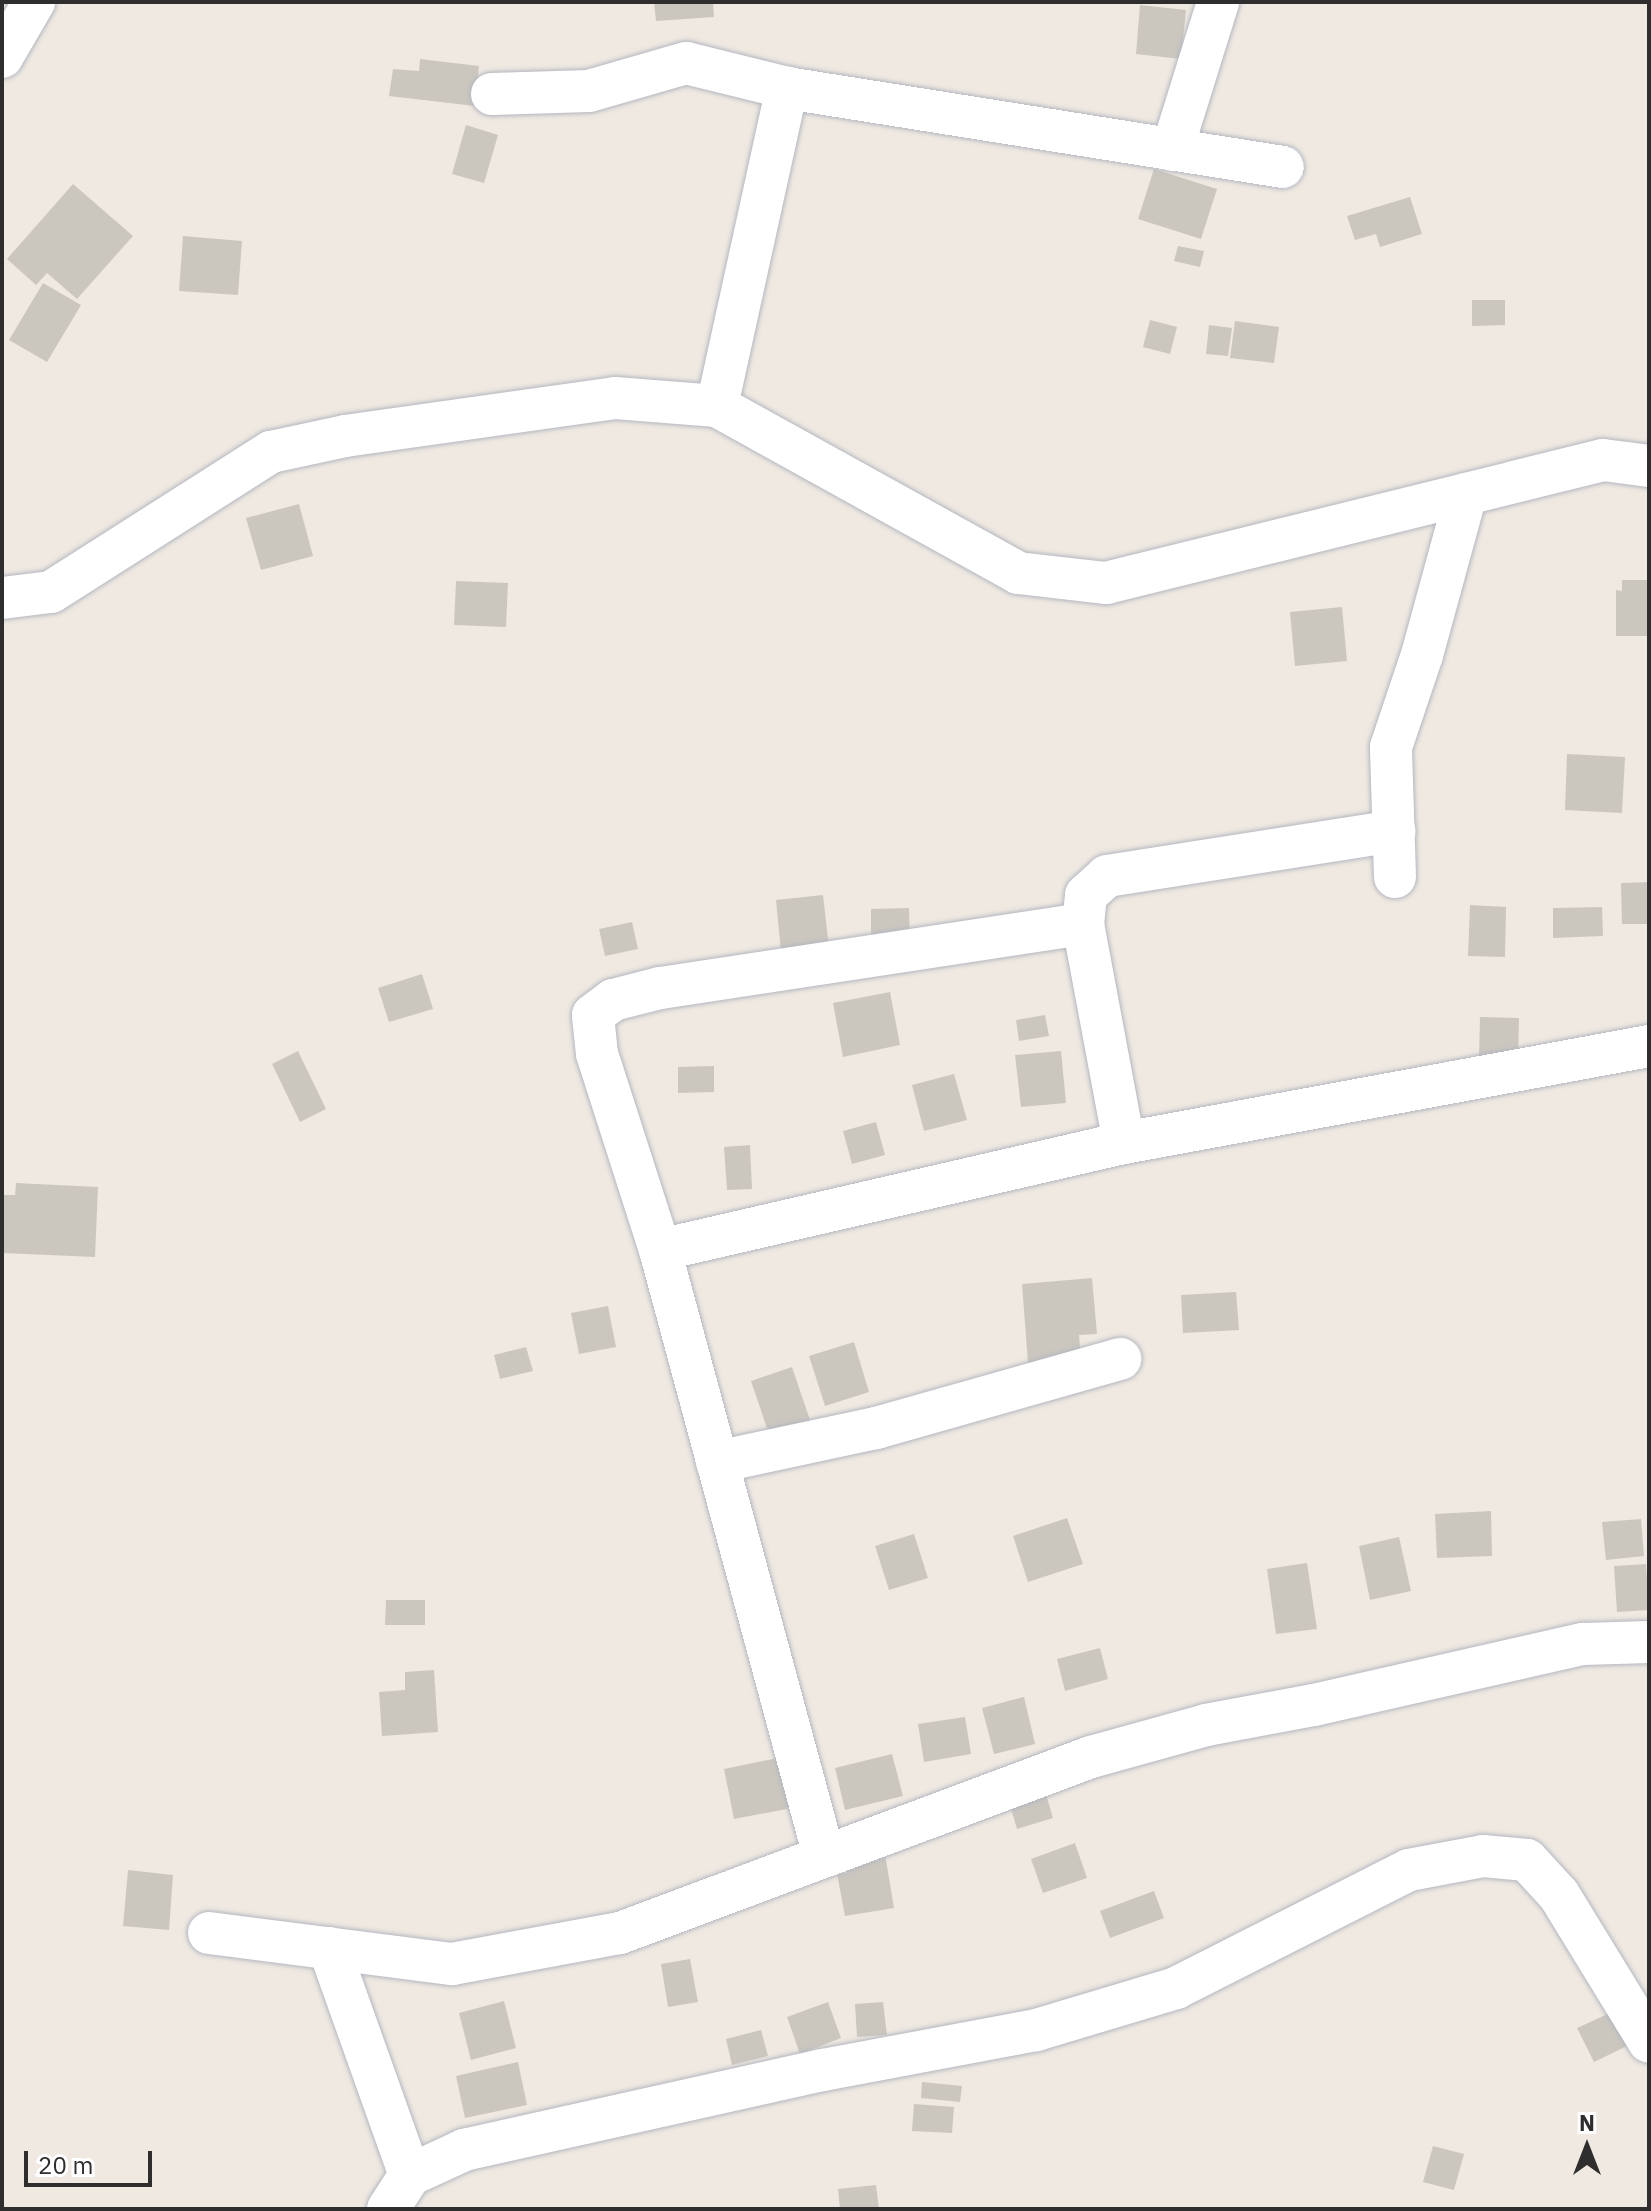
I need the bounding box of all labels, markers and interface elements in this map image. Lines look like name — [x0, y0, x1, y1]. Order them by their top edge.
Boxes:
north arrow — [1547, 2107, 1627, 2187]
text: N — [1579, 2108, 1595, 2137]
scale bar — [28, 2135, 156, 2185]
text: 20 m — [38, 2149, 93, 2181]

